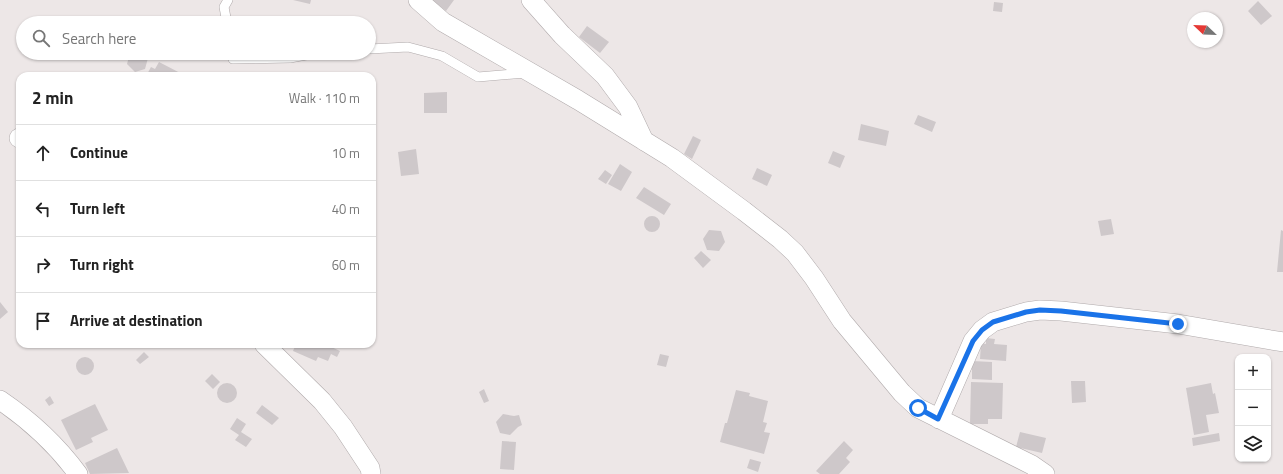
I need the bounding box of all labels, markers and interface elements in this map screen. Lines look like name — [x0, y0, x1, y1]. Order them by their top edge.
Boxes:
north arrow — [1187, 12, 1223, 48]
search box — [16, 16, 376, 60]
icon: search — [30, 27, 52, 49]
text: Search here — [62, 27, 136, 50]
text: 2 min — [32, 85, 73, 111]
text: Walk · 110 m — [289, 88, 360, 108]
text: Continue — [70, 141, 128, 164]
icon: ahead — [32, 142, 54, 164]
text: 10 m — [332, 143, 360, 163]
text: Turn left — [70, 197, 125, 220]
icon: left — [32, 198, 54, 220]
text: 40 m — [332, 199, 360, 219]
text: Turn right — [70, 253, 134, 276]
icon: right — [32, 254, 54, 276]
text: 60 m — [332, 255, 360, 275]
text: Arrive at destination — [70, 309, 203, 332]
icon: arrive — [32, 310, 54, 332]
route end — [1169, 315, 1187, 333]
map controls — [1235, 354, 1271, 462]
button: + — [1235, 354, 1271, 390]
button: − — [1235, 390, 1271, 426]
route start — [909, 399, 927, 417]
button: layers — [1235, 426, 1271, 462]

